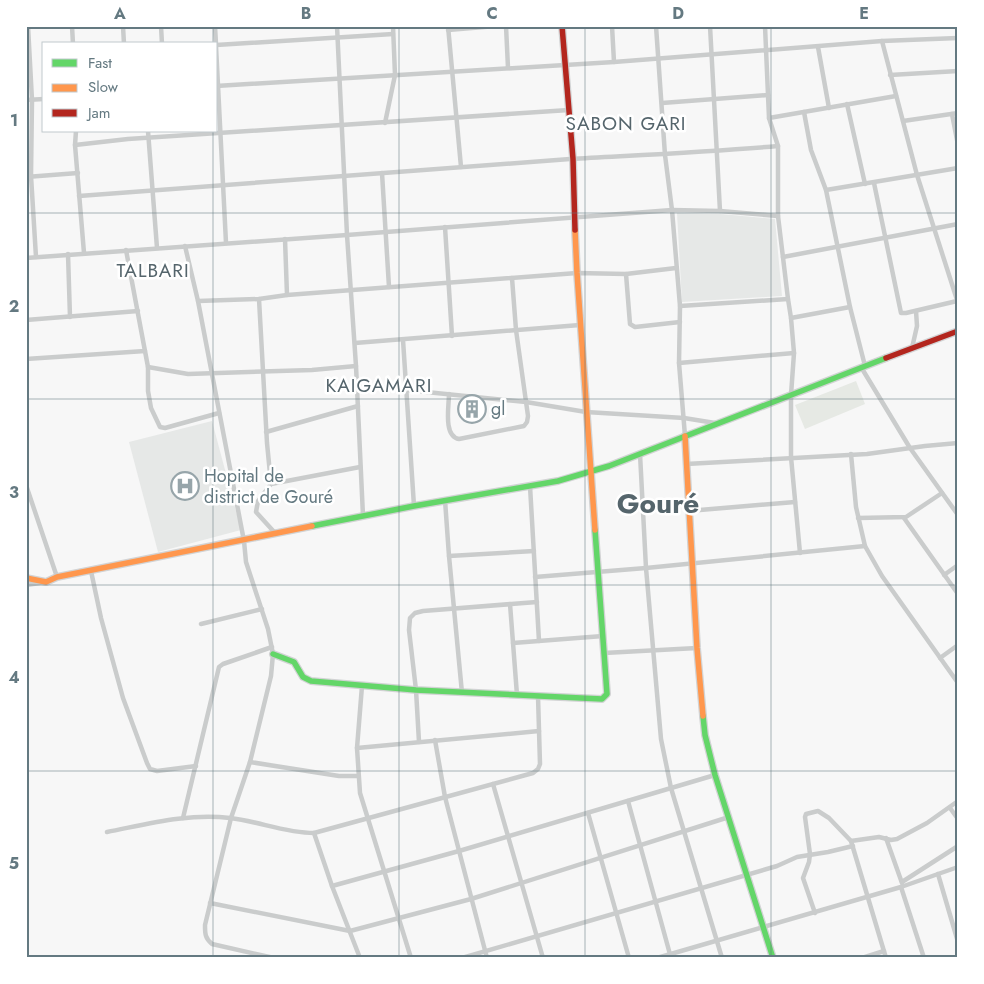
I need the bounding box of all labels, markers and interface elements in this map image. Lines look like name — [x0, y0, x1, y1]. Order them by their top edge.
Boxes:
text: A — [113, 2, 126, 25]
text: B — [301, 2, 311, 25]
text: C — [486, 2, 498, 25]
text: D — [672, 2, 684, 25]
text: E — [859, 2, 869, 25]
legend — [42, 42, 218, 132]
text: Fast — [88, 52, 112, 74]
text: Slow — [88, 76, 119, 98]
text: Jam — [86, 102, 111, 124]
text: 1 — [10, 109, 18, 132]
district label: SABON GARI — [566, 110, 686, 137]
district label: TALBARI — [116, 257, 190, 284]
text: 2 — [9, 295, 19, 318]
district label: KAIGAMARI — [326, 372, 432, 399]
building icon: gl — [457, 394, 487, 424]
place label: gl — [491, 396, 505, 422]
place label: Hopital de district de Gouré — [204, 463, 333, 510]
hospital icon: Hopital de district de Gouré — [170, 471, 200, 501]
text: 3 — [9, 481, 19, 504]
district label: Gouré — [617, 483, 699, 524]
text: 4 — [8, 666, 20, 689]
text: 5 — [9, 852, 19, 875]

